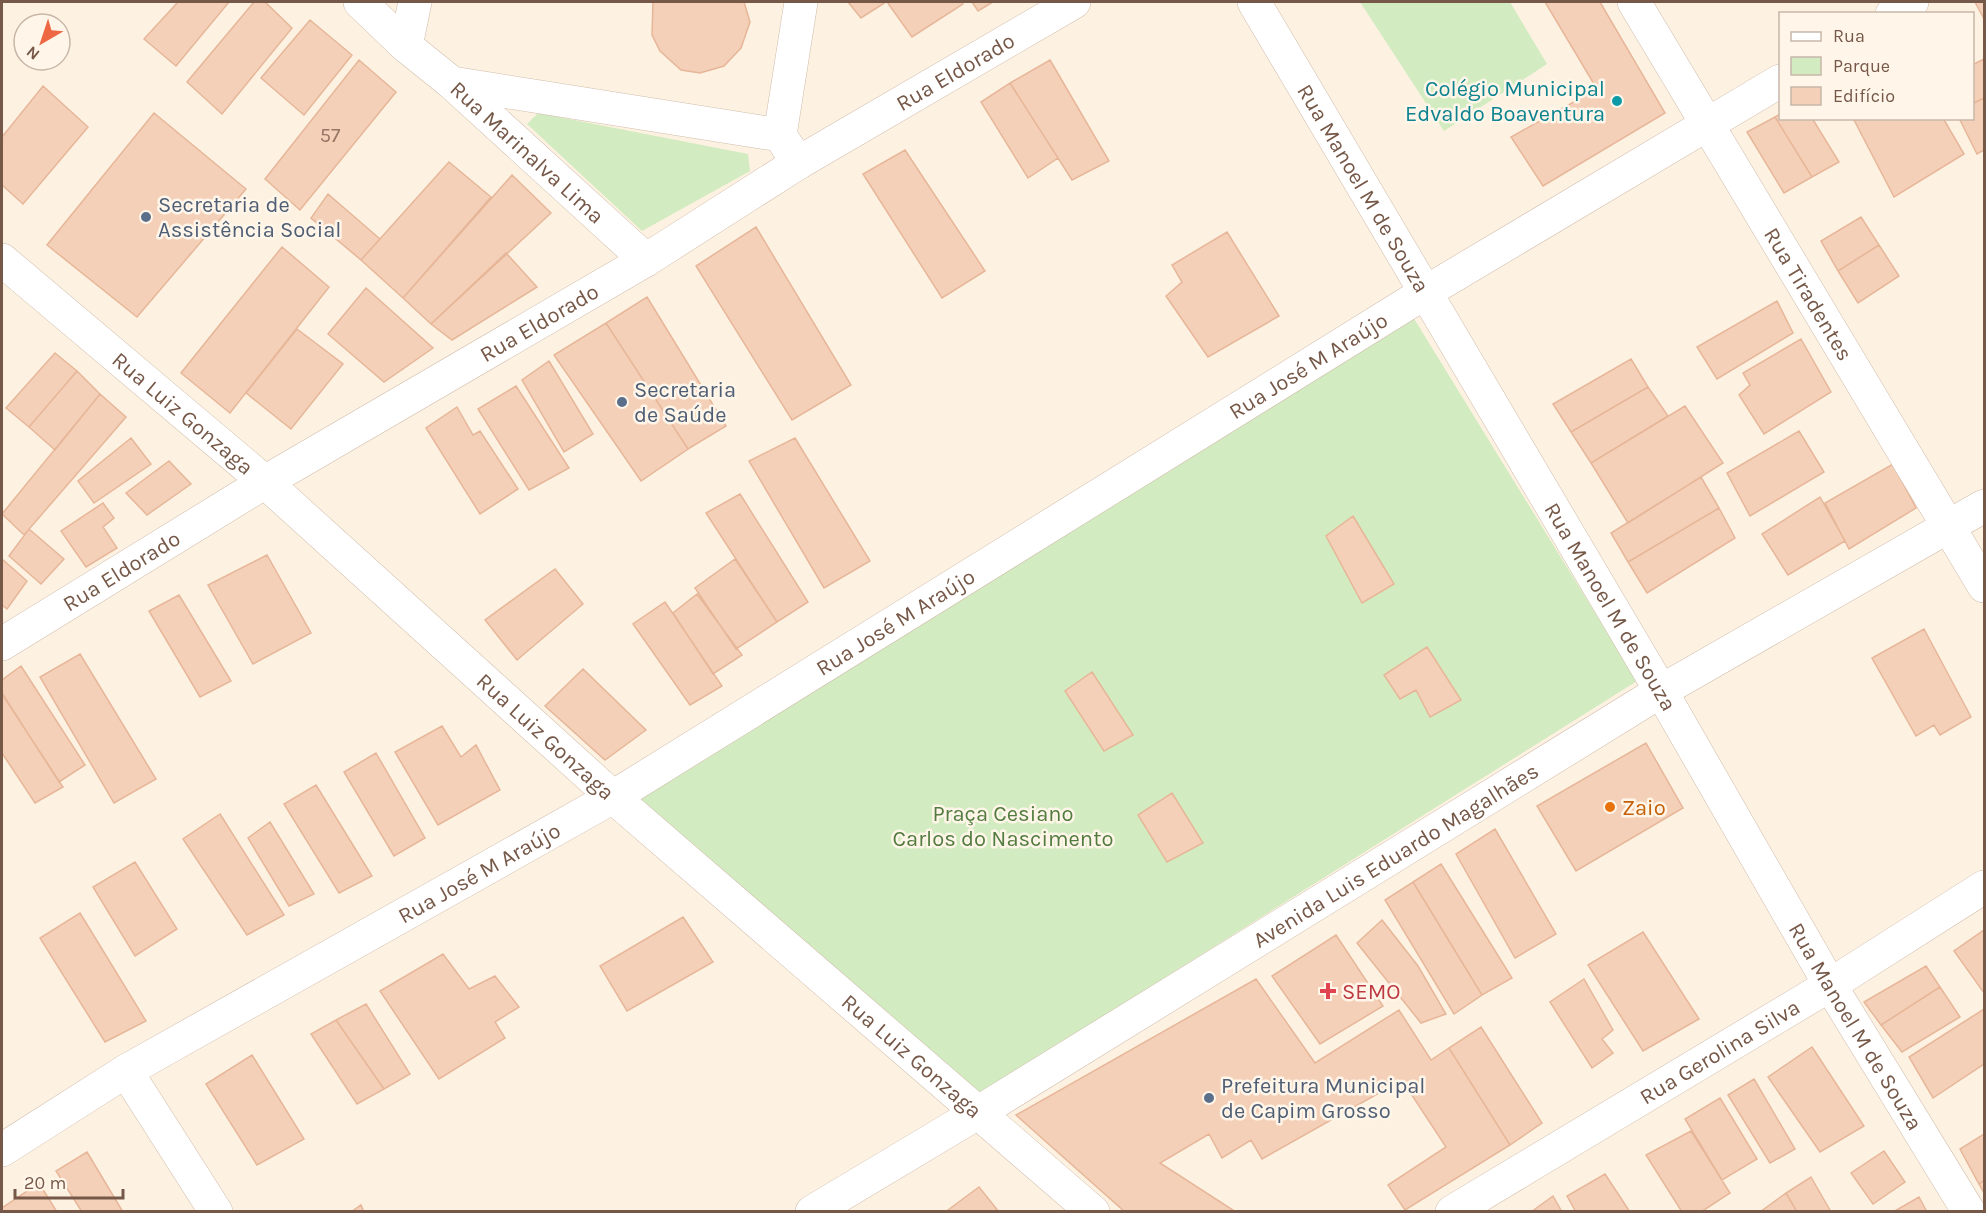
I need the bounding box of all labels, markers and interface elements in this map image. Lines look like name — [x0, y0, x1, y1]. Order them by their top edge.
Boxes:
north arrow — [12, 12, 72, 72]
legend — [1779, 12, 1974, 120]
text: Rua — [1833, 25, 1865, 47]
street label: Rua Eldorado — [892, 28, 1020, 117]
text: N — [22, 42, 43, 64]
text: Parque — [1833, 55, 1890, 77]
street label: Rua Marinalva Lima — [445, 76, 609, 229]
place label: Colégio Municipal Edvaldo Boaventura — [1405, 76, 1605, 127]
street label: Rua Manoel M de Souza — [1291, 80, 1435, 297]
text: Edifício — [1833, 85, 1895, 107]
marker: Colégio Municipal Edvaldo Boaventura — [1610, 94, 1624, 108]
house number: 57 — [320, 124, 341, 147]
place label: Secretaria de Assistência Social — [158, 192, 341, 243]
marker: Secretaria de Assistência Social — [139, 210, 153, 224]
street label: Rua Tiradentes — [1758, 223, 1858, 365]
street label: Rua Eldorado — [476, 279, 603, 368]
street label: Rua José M Araújo — [1224, 307, 1393, 425]
street label: Rua Luiz Gonzaga — [107, 347, 258, 481]
place label: Secretaria de Saúde — [634, 377, 736, 428]
marker: Secretaria de Saúde — [615, 395, 629, 409]
street label: Rua Manoel M de Souza — [1539, 498, 1682, 716]
street label: Rua Eldorado — [58, 525, 185, 617]
street label: Rua José M Araújo — [812, 563, 980, 682]
street label: Rua Luiz Gonzaga — [471, 668, 619, 806]
street label: Avenida Luis Eduardo Magalhães — [1248, 758, 1543, 954]
place label: Zaio — [1622, 795, 1666, 821]
marker: Zaio — [1603, 800, 1617, 814]
park label: Praça Cesiano Carlos do Nascimento — [893, 801, 1113, 852]
street label: Rua José M Araújo — [394, 817, 565, 929]
street label: Rua Manoel M de Souza — [1783, 918, 1928, 1135]
place label: SEMO — [1342, 979, 1401, 1005]
marker: SEMO — [1319, 982, 1337, 1000]
street label: Rua Luiz Gonzaga — [836, 989, 987, 1124]
street label: Rua Gerolina Silva — [1635, 994, 1805, 1110]
place label: Prefeitura Municipal de Capim Grosso — [1221, 1073, 1426, 1124]
marker: Prefeitura Municipal de Capim Grosso — [1202, 1091, 1216, 1105]
scale bar — [15, 1162, 123, 1200]
text: 20 m — [24, 1172, 66, 1194]

